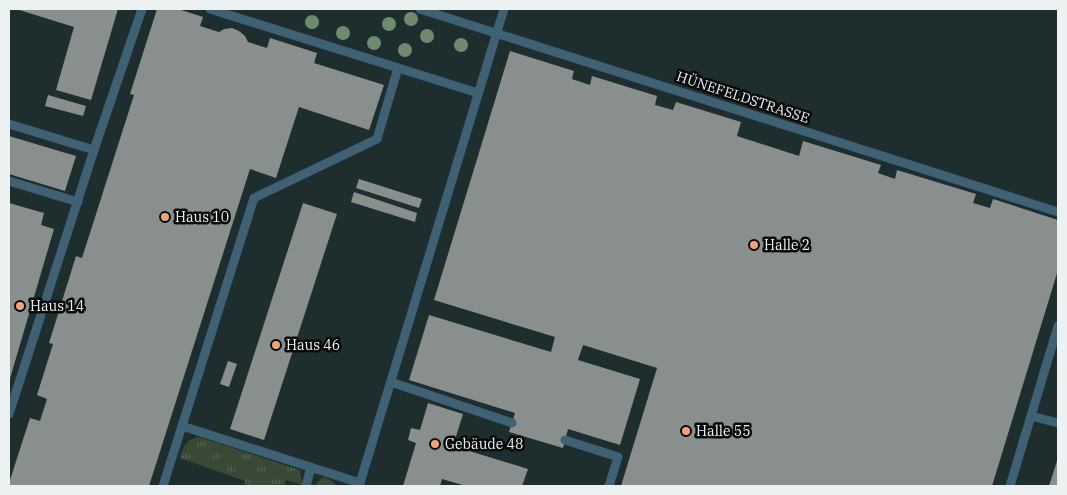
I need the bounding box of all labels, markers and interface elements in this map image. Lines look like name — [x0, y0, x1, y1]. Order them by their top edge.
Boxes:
street label: HÜNEFELDSTRASSE — [674, 67, 812, 127]
place label: Haus 10 — [175, 208, 229, 226]
marker: Haus 10 — [159, 211, 171, 223]
place label: Halle 2 — [764, 236, 810, 254]
marker: Halle 2 — [748, 239, 760, 251]
place label: Haus 14 — [30, 297, 84, 315]
marker: Haus 14 — [14, 300, 26, 312]
place label: Haus 46 — [286, 336, 340, 354]
marker: Haus 46 — [270, 339, 282, 351]
place label: Halle 55 — [696, 422, 751, 440]
marker: Halle 55 — [680, 425, 692, 437]
place label: Gebäude 48 — [445, 435, 523, 453]
marker: Gebäude 48 — [429, 438, 441, 450]

